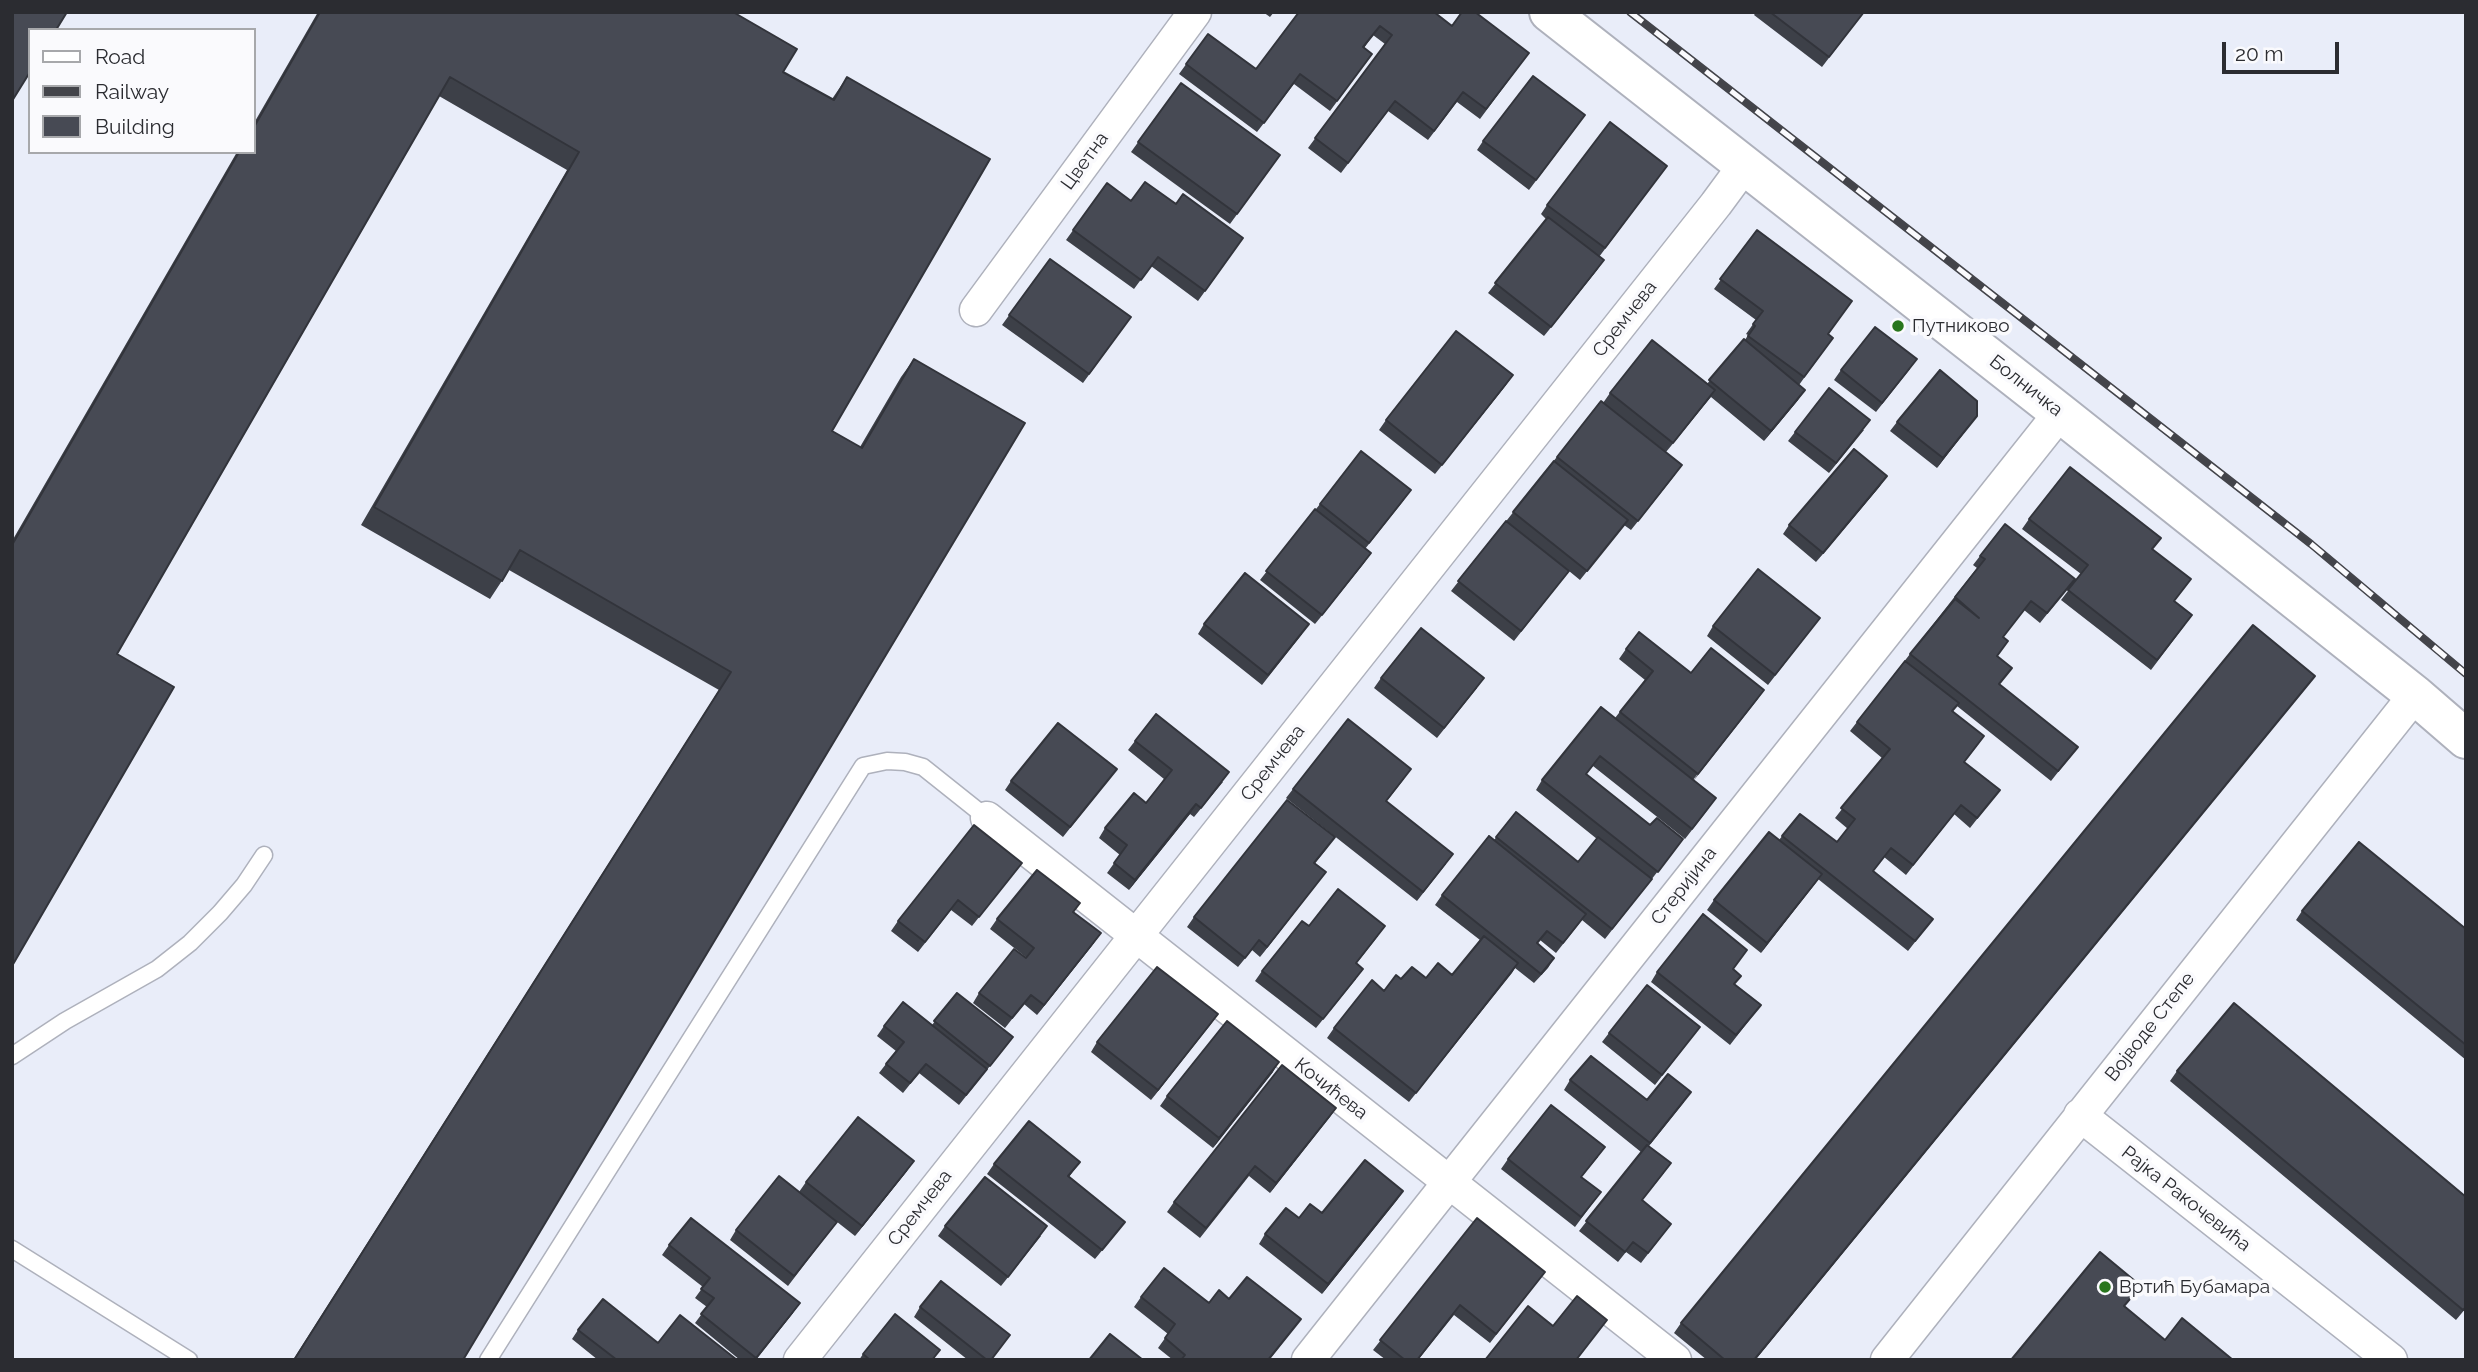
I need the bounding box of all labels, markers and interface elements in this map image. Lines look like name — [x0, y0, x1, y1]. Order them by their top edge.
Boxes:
legend — [28, 28, 256, 154]
scale bar — [2226, 28, 2343, 72]
text: 20 m — [2235, 41, 2283, 66]
text: Road — [95, 44, 145, 69]
text: Railway — [95, 79, 169, 104]
text: Building — [95, 114, 175, 139]
street label: Цветна — [1056, 128, 1114, 194]
street label: Сремчева — [1588, 276, 1662, 362]
place label: Путниково — [1912, 315, 2009, 337]
marker: Путниково — [1890, 318, 1906, 334]
street label: Болничка — [1985, 350, 2067, 422]
street label: Сремчева — [1236, 720, 1310, 806]
street label: Стеријина — [1646, 842, 1722, 930]
street label: Војводе Степе — [2100, 968, 2200, 1086]
street label: Кочићева — [1290, 1053, 1372, 1125]
street label: Рајка Ракочевића — [2117, 1141, 2255, 1257]
street label: Сремчева — [883, 1165, 957, 1251]
place label: Вртић Бубамара — [2119, 1276, 2270, 1298]
marker: Вртић Бубамара — [2097, 1279, 2113, 1295]

